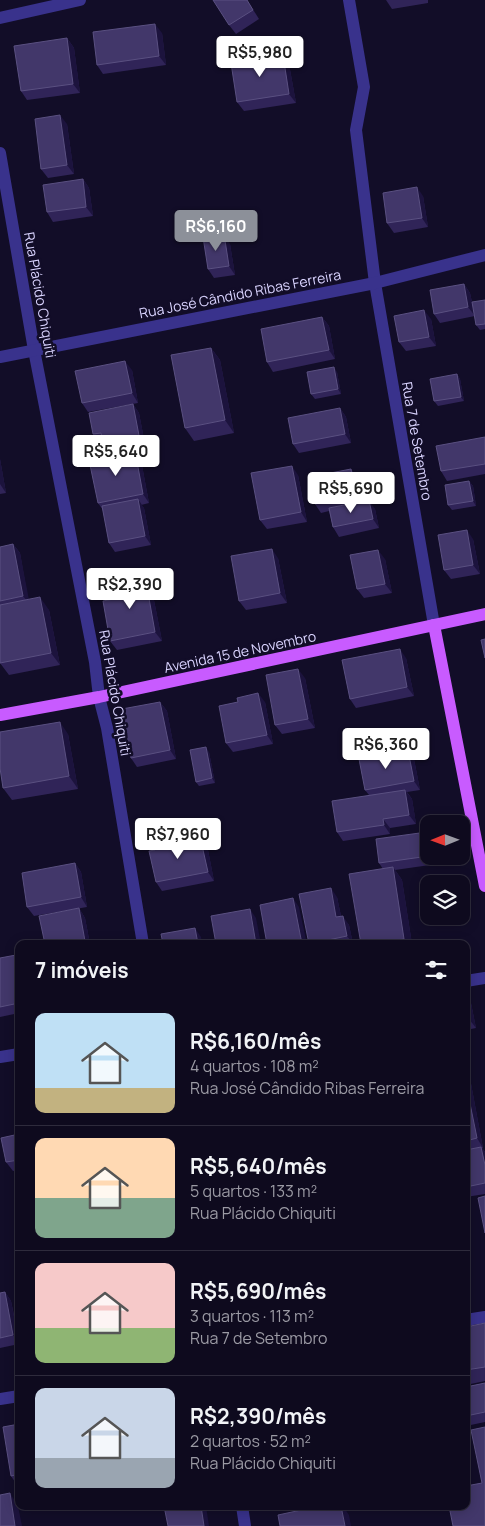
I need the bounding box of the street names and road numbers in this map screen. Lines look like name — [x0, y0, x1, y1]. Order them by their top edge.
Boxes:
street label: Rua Plácido Chiquiti — [20, 230, 61, 359]
street label: Rua José Cândido Ribas Ferreira — [137, 265, 342, 322]
street label: Rua 7 de Setembro — [398, 380, 437, 502]
street label: Avenida 15 de Novembro — [162, 626, 318, 677]
street label: Rua Plácido Chiquiti — [95, 628, 136, 757]

